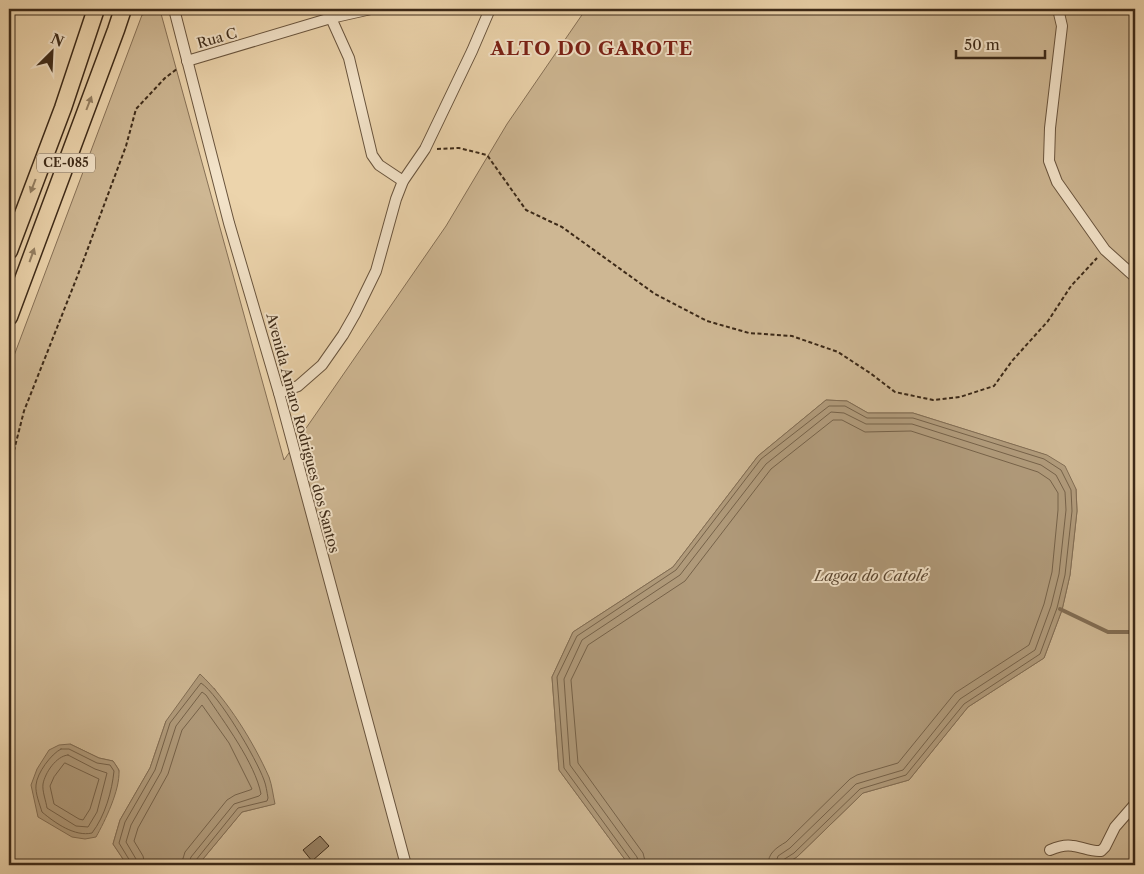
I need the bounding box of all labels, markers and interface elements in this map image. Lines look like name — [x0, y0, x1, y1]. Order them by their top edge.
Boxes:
street label: Rua C — [195, 24, 239, 52]
north arrow — [28, 28, 78, 78]
scale bar — [956, 28, 1045, 60]
text: N — [48, 29, 67, 51]
text: 50 m — [964, 35, 1000, 54]
district label: ALTO DO GAROTE — [489, 37, 694, 60]
one-way arrow — [85, 95, 93, 110]
road number: CE-085 — [37, 154, 95, 172]
one-way arrow — [29, 179, 36, 194]
one-way arrow — [28, 247, 36, 262]
street label: Avenida Amaro Rodrigues dos Santos — [262, 310, 344, 555]
water label: Lagoa do Catolé — [813, 566, 929, 585]

